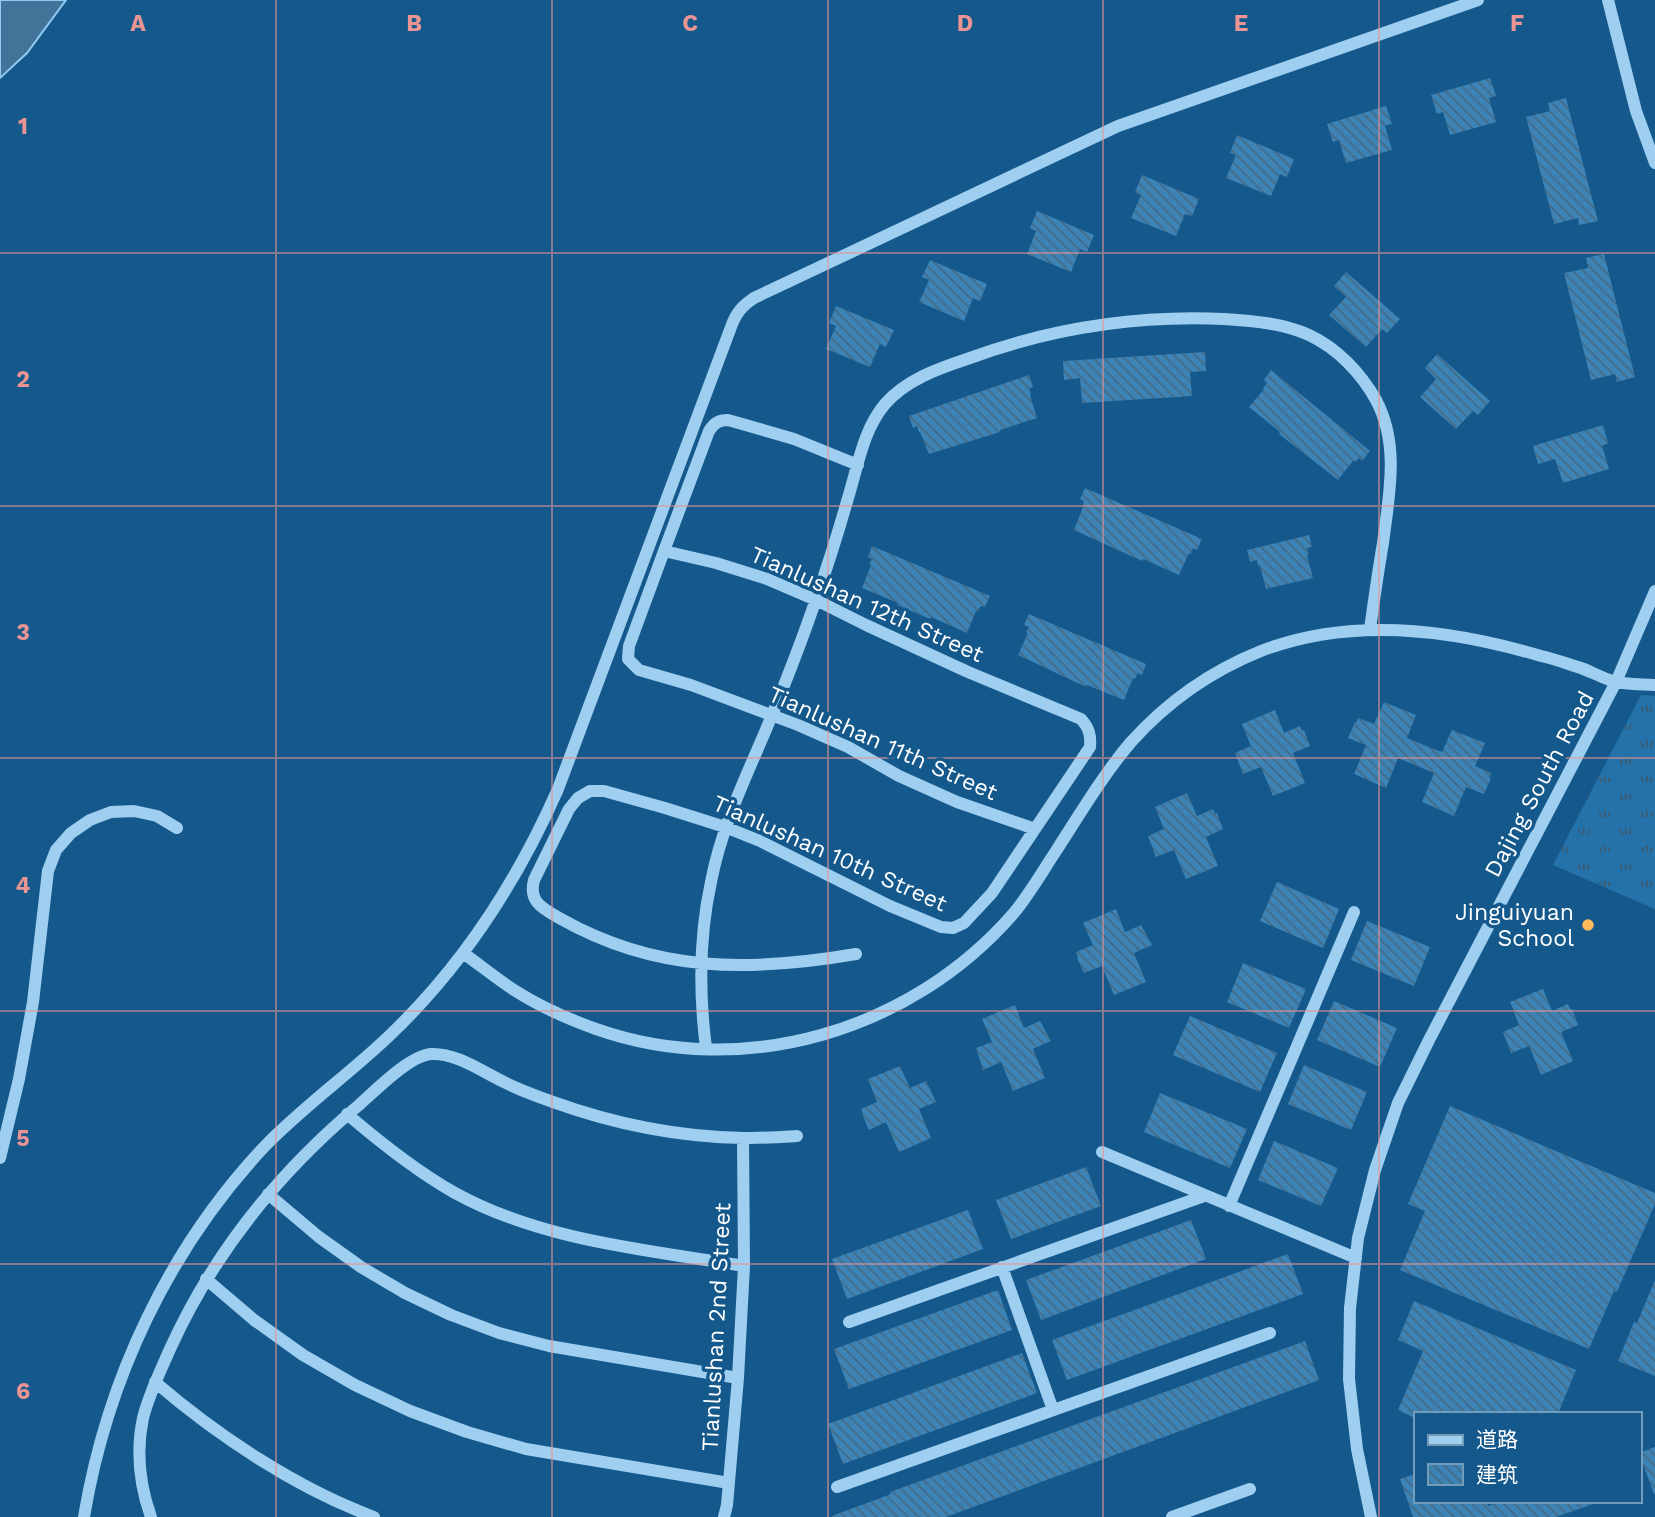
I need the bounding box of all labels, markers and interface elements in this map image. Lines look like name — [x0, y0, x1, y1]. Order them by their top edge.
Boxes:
text: A — [130, 10, 146, 37]
text: B — [406, 10, 422, 37]
text: C — [682, 10, 698, 37]
text: D — [957, 10, 973, 37]
text: E — [1234, 10, 1248, 37]
text: F — [1510, 10, 1524, 37]
text: 1 — [18, 113, 28, 140]
text: 2 — [16, 366, 30, 393]
street label: Tianlushan 12th Street — [746, 541, 988, 668]
text: 3 — [16, 619, 30, 646]
street label: Tianlushan 11th Street — [764, 681, 1002, 806]
street label: Dajing South Road — [1479, 687, 1600, 882]
street label: Tianlushan 10th Street — [709, 790, 951, 917]
text: 4 — [16, 872, 31, 899]
place label: Jinguiyuan School — [1455, 899, 1574, 952]
marker: Jinguiyuan School — [1580, 917, 1596, 933]
text: 5 — [16, 1125, 30, 1152]
street label: Tianlushan 2nd Street — [697, 1202, 737, 1452]
text: 6 — [16, 1378, 30, 1405]
legend — [1414, 1412, 1641, 1503]
text: 道路 — [1476, 1427, 1518, 1452]
text: 建筑 — [1476, 1462, 1518, 1487]

